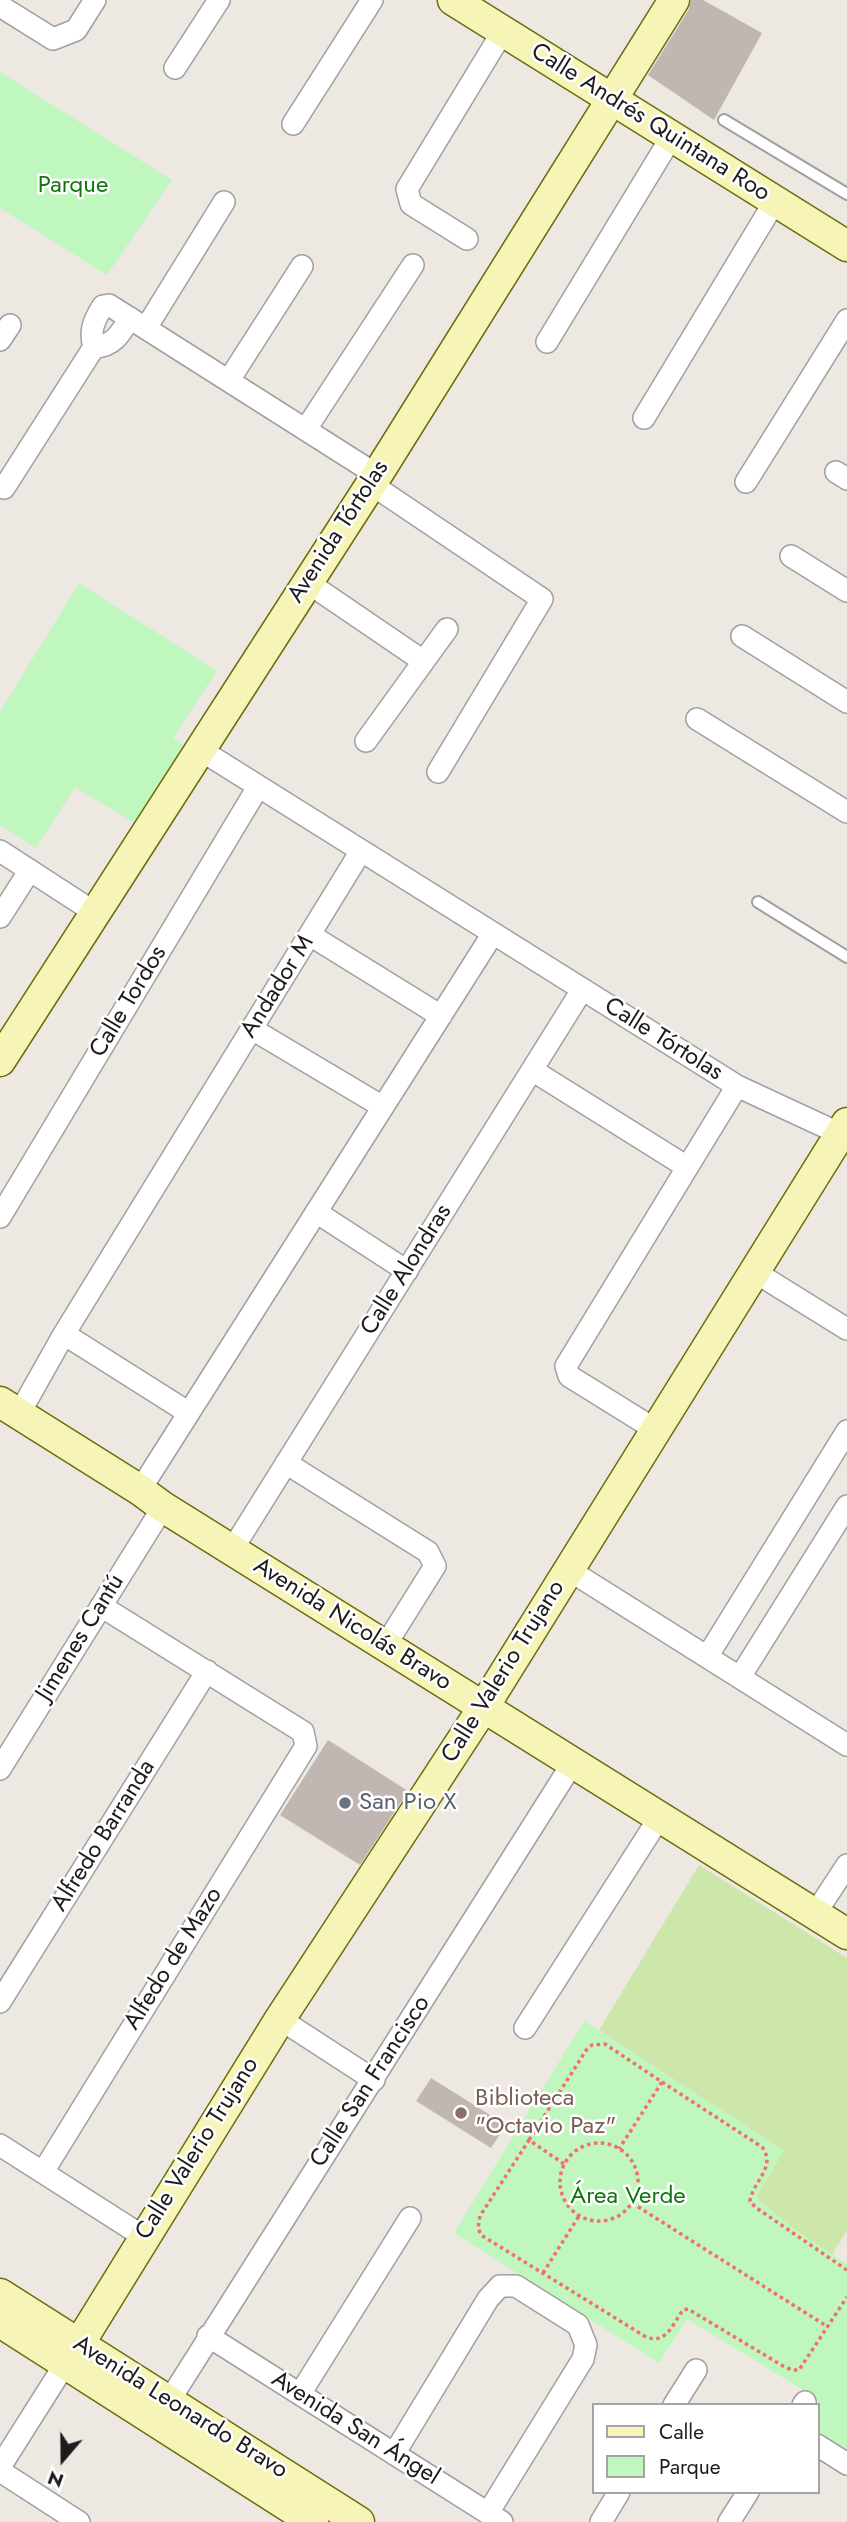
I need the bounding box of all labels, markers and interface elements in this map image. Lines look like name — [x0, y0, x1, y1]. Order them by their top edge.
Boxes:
street label: Calle Andrés Quintana Roo — [525, 38, 775, 208]
park label: Parque — [38, 172, 108, 200]
street label: Avenida Tórtolas — [282, 455, 396, 609]
street label: Andador M — [235, 930, 321, 1044]
street label: Calle Tordos — [84, 941, 174, 1063]
street label: Calle Tórtolas — [598, 992, 728, 1088]
street label: Calle Alondras — [355, 1199, 459, 1341]
street label: Avenida Nicolás Bravo — [248, 1552, 456, 1698]
street label: Jimenes Cantú — [31, 1569, 131, 1707]
street label: Calle Valerio Trujano — [436, 1576, 572, 1768]
street label: Alfredo Barranda — [46, 1755, 162, 1917]
place label: San Pio X — [359, 1789, 457, 1817]
marker: San Pio X — [337, 1795, 353, 1811]
street label: Alfedo de Mazo — [119, 1882, 229, 2036]
street label: Calle San Francisco — [305, 1991, 437, 2173]
street label: Calle Valerio Trujano — [130, 2053, 266, 2245]
place label: Biblioteca "Octavio Paz" — [475, 2085, 616, 2141]
marker: Biblioteca "Octavio Paz" — [453, 2105, 469, 2121]
park label: Área Verde — [570, 2183, 686, 2211]
street label: Avenida Leonardo Bravo — [67, 2330, 293, 2486]
street label: Avenida San Ángel — [266, 2366, 444, 2492]
legend — [592, 2403, 819, 2494]
text: Calle — [659, 2417, 704, 2447]
north arrow — [28, 2424, 98, 2494]
text: Parque — [659, 2452, 721, 2482]
text: N — [44, 2464, 67, 2494]

